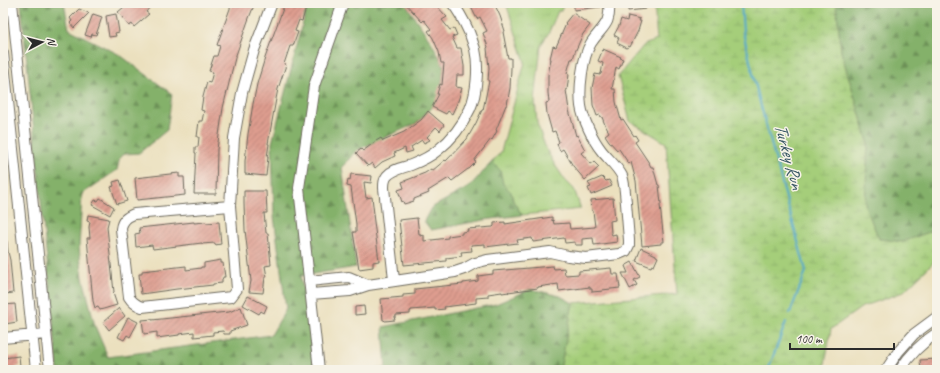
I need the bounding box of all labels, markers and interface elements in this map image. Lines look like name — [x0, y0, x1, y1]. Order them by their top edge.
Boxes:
north arrow — [22, 22, 62, 62]
text: N — [45, 37, 60, 47]
water label: Turkey Run — [770, 121, 809, 193]
scale bar — [790, 325, 894, 351]
text: 100 m — [796, 331, 823, 347]

